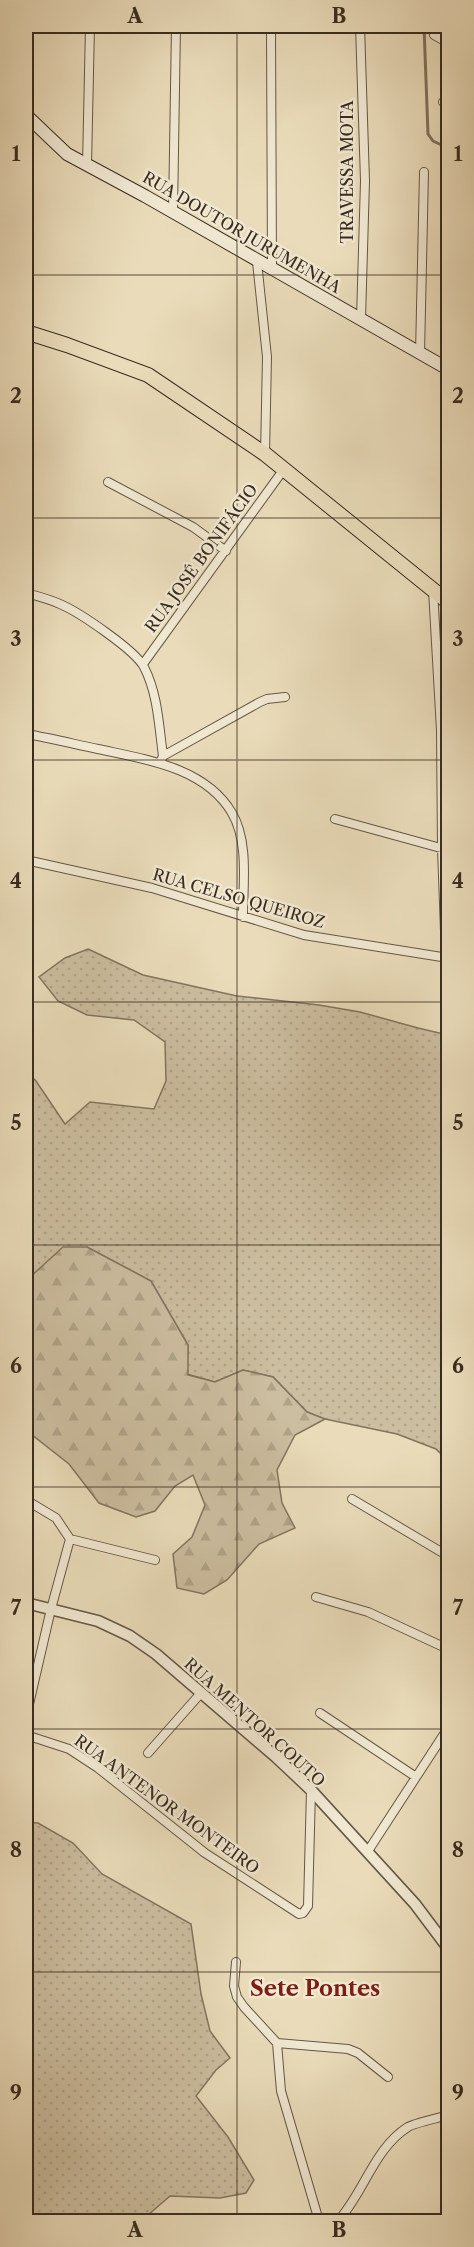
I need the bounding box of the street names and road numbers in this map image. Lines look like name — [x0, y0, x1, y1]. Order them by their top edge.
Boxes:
street label: TRAVESSA MOTA — [337, 99, 357, 244]
street label: RUA DOUTOR JURUMENHA — [139, 167, 346, 298]
street label: RUA JOSÉ BONIFÁCIO — [140, 480, 262, 636]
street label: RUA CELSO QUEIROZ — [151, 864, 327, 932]
street label: RUA MENTOR COUTO — [180, 1653, 330, 1791]
street label: RUA ANTENOR MONTEIRO — [71, 1730, 263, 1878]

